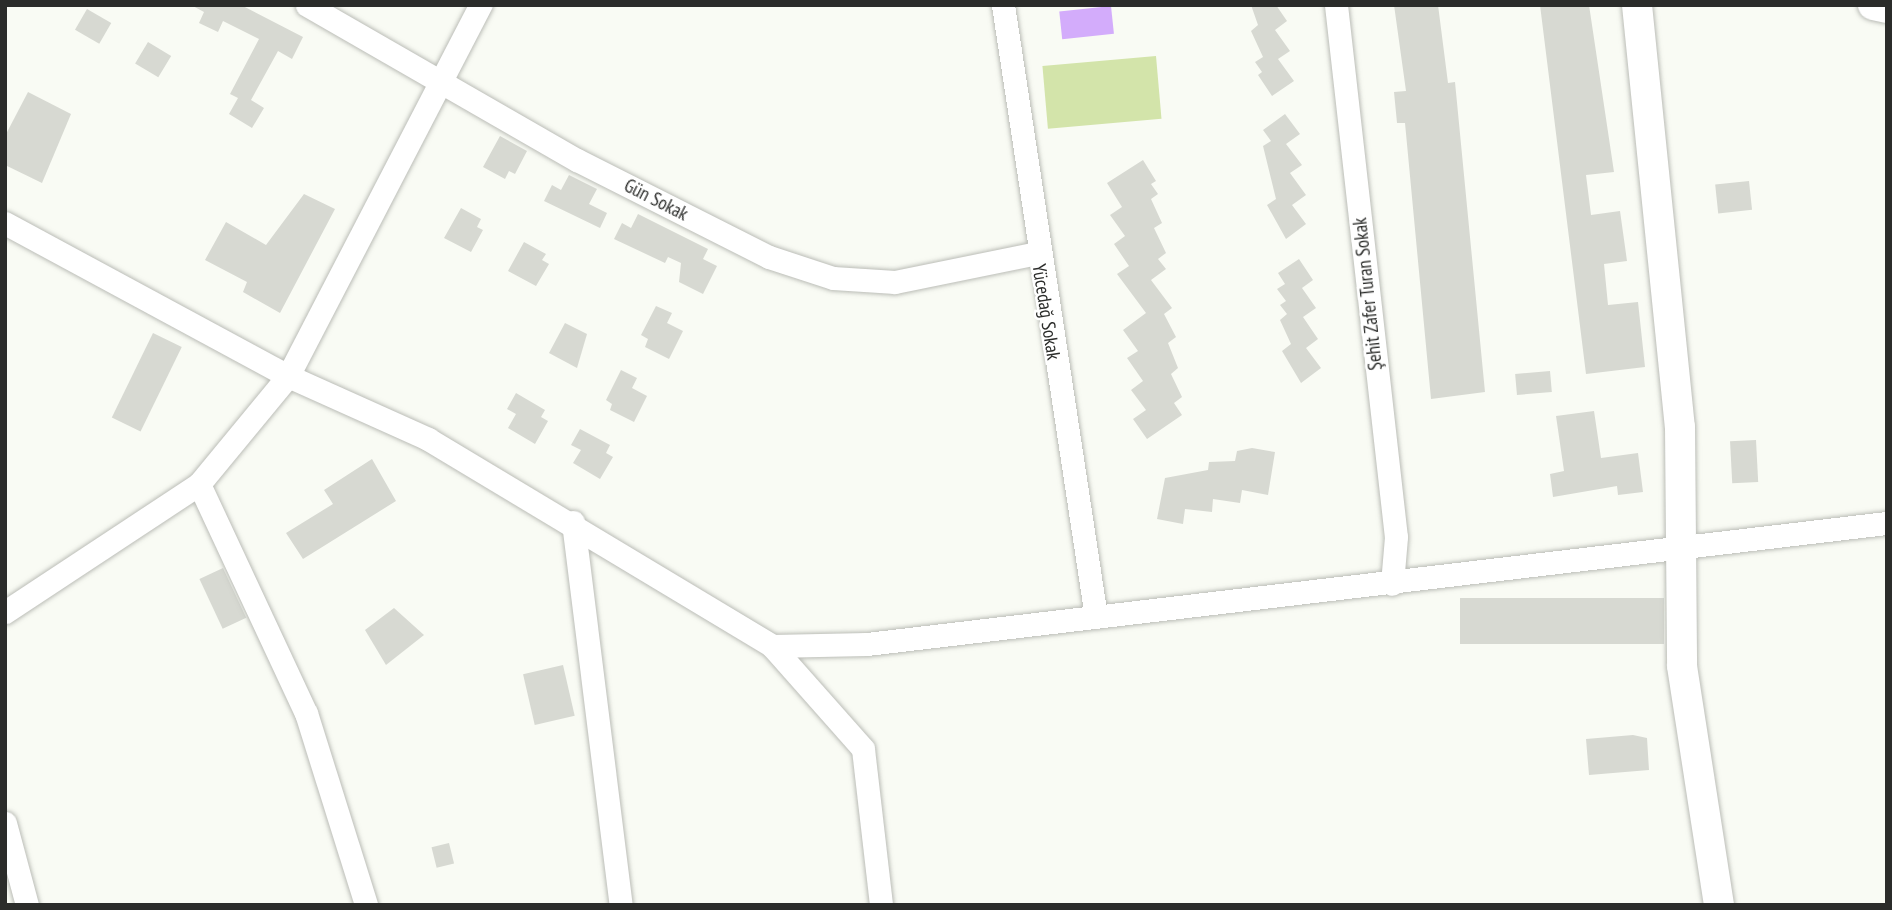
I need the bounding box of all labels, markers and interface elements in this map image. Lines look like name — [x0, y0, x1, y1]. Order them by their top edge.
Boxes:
street label: Gün Sokak — [620, 174, 692, 226]
street label: Şehit Zafer Turan Sokak — [1349, 216, 1387, 372]
street label: Yücedağ Sokak — [1027, 262, 1065, 362]

